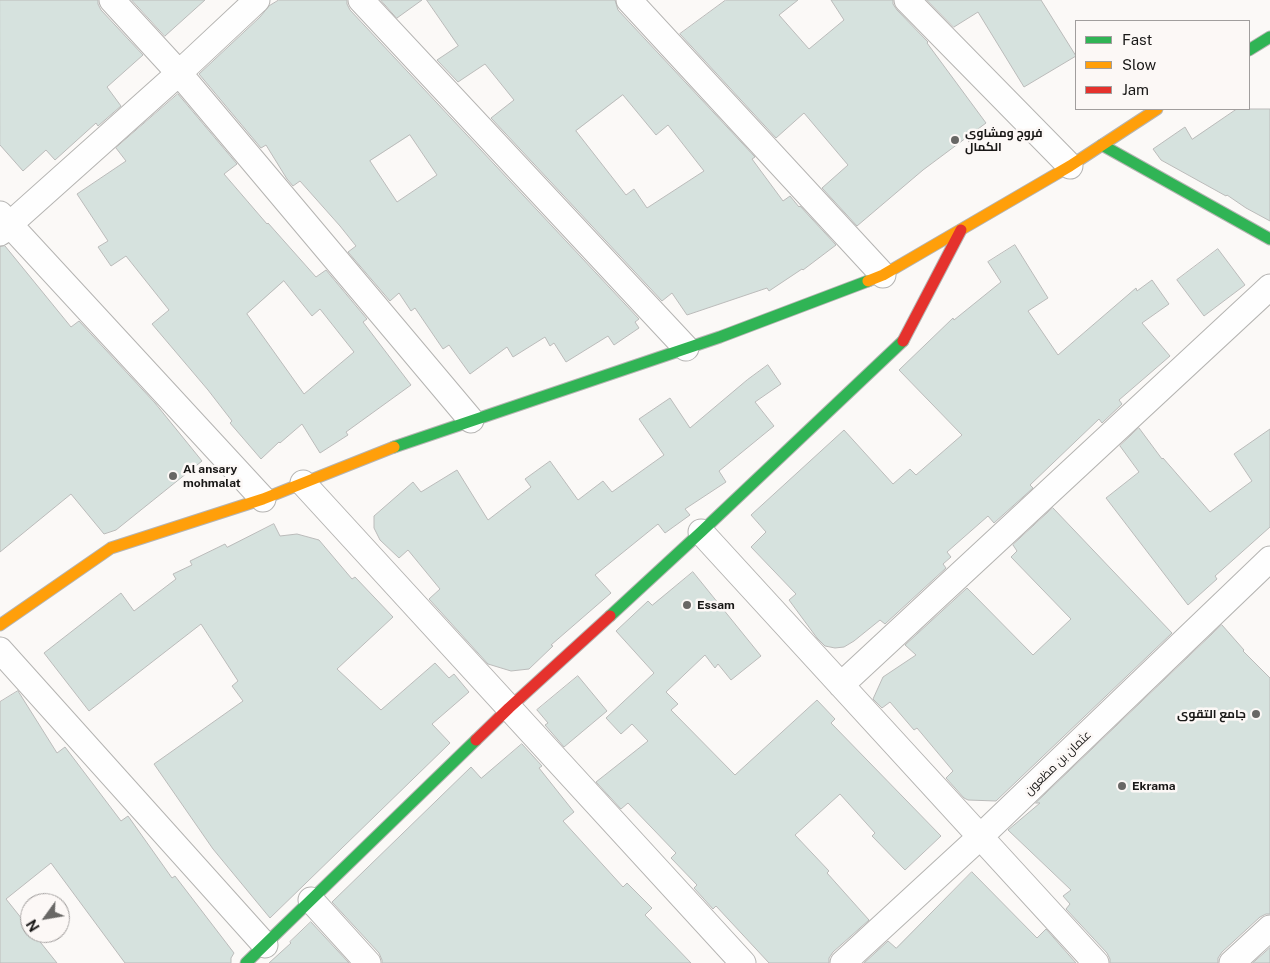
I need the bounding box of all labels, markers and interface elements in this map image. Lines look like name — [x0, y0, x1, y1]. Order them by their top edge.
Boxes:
legend — [1075, 20, 1250, 110]
text: Fast — [1122, 31, 1152, 48]
text: Slow — [1122, 56, 1156, 73]
text: Jam — [1122, 81, 1149, 98]
place label: فروج ومشاوي الكمال — [965, 126, 1043, 154]
marker: فروج ومشاوي الكمال — [949, 134, 961, 146]
place label: Al ansary mohmalat — [183, 462, 241, 490]
marker: Al ansary mohmalat — [167, 470, 179, 482]
place label: Essam — [697, 598, 735, 612]
marker: Essam — [681, 599, 693, 611]
place label: جامع التقوى — [1177, 707, 1246, 721]
marker: جامع التقوى — [1250, 708, 1262, 720]
street label: عثمان بن مظعون — [1022, 728, 1094, 798]
place label: Ekrama — [1132, 779, 1176, 793]
marker: Ekrama — [1116, 780, 1128, 792]
north arrow — [20, 893, 70, 943]
text: N — [23, 917, 43, 934]

